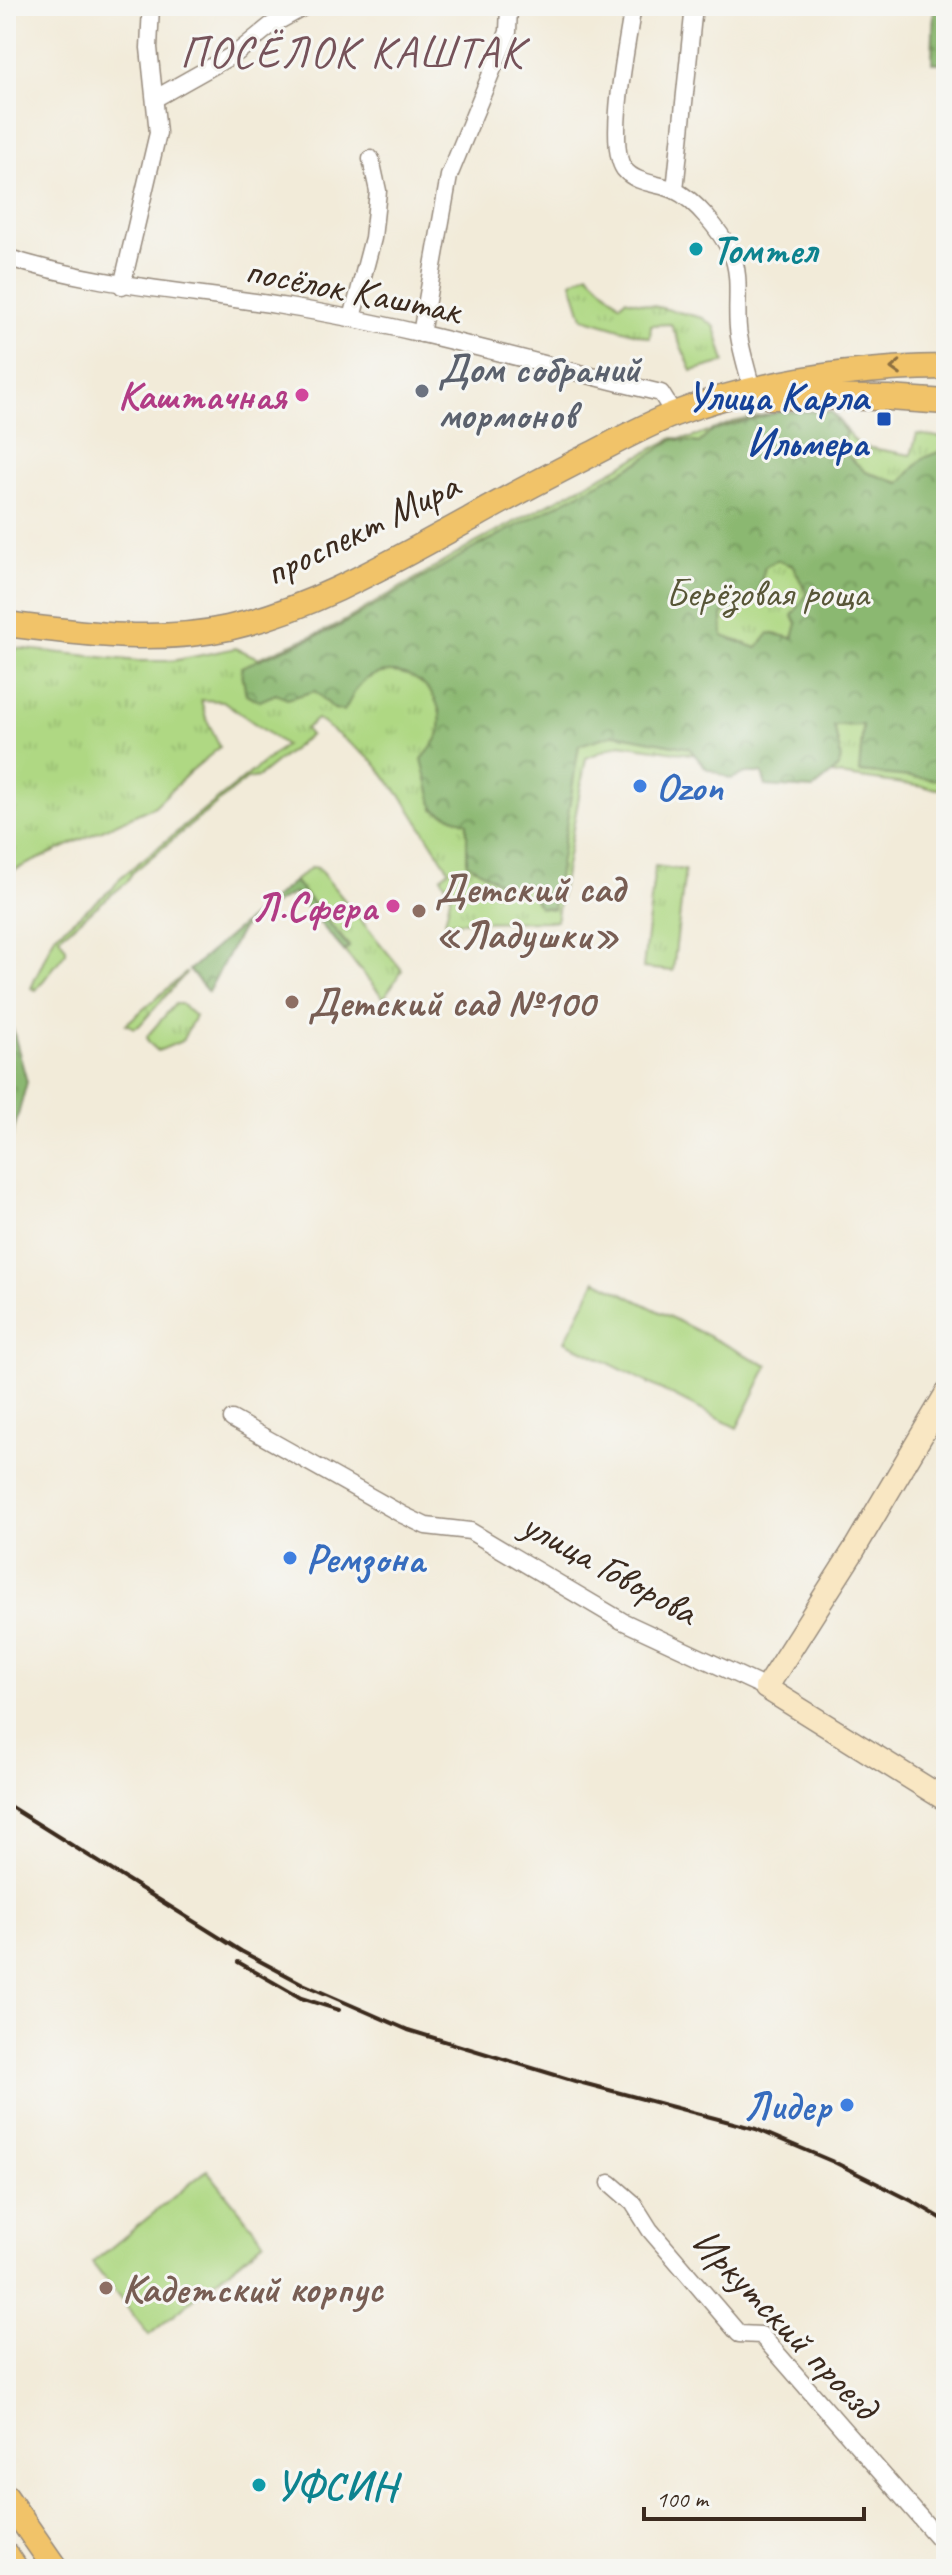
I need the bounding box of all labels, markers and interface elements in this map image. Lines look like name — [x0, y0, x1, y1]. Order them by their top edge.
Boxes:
district label: ПОСЁЛОК КАШТАК — [180, 25, 530, 80]
place label: Томтел — [712, 225, 820, 275]
marker: Томтел — [687, 240, 705, 258]
street label: посёлок Каштак — [241, 245, 468, 336]
place label: Дом собраний мормонов — [438, 344, 643, 440]
one-way arrow — [889, 359, 902, 376]
place label: Каштачная — [118, 371, 288, 421]
place label: Улица Карла Ильмера — [686, 372, 871, 468]
marker: Дом собраний мормонов — [413, 382, 431, 400]
marker: Каштачная — [293, 386, 311, 404]
marker: Улица Карла Ильмера — [875, 410, 893, 428]
street label: проспект Мира — [256, 459, 469, 597]
park label: Берёзовая роща — [665, 568, 872, 618]
place label: Ozon — [656, 762, 723, 812]
marker: Ozon — [631, 777, 649, 795]
place label: Детский сад «Ладушки» — [435, 864, 628, 960]
place label: Л.Сфера — [252, 882, 379, 932]
marker: Л.Сфера — [384, 897, 402, 915]
marker: Детский сад «Ладушки» — [410, 902, 428, 920]
place label: Детский сад №100 — [308, 978, 598, 1028]
marker: Детский сад №100 — [283, 993, 301, 1011]
street label: улица Говорова — [511, 1498, 708, 1638]
place label: Ремзона — [306, 1534, 428, 1584]
marker: Ремзона — [281, 1549, 299, 1567]
place label: Лидер — [743, 2081, 833, 2131]
marker: Лидер — [838, 2096, 856, 2114]
street label: Иркутский проезд — [681, 2217, 892, 2433]
place label: Кадетский корпус — [122, 2264, 385, 2314]
marker: Кадетский корпус — [97, 2279, 115, 2297]
place label: УФСИН — [275, 2461, 402, 2511]
scale bar — [644, 2471, 864, 2521]
marker: УФСИН — [250, 2476, 268, 2494]
text: 100 m — [656, 2484, 710, 2514]

